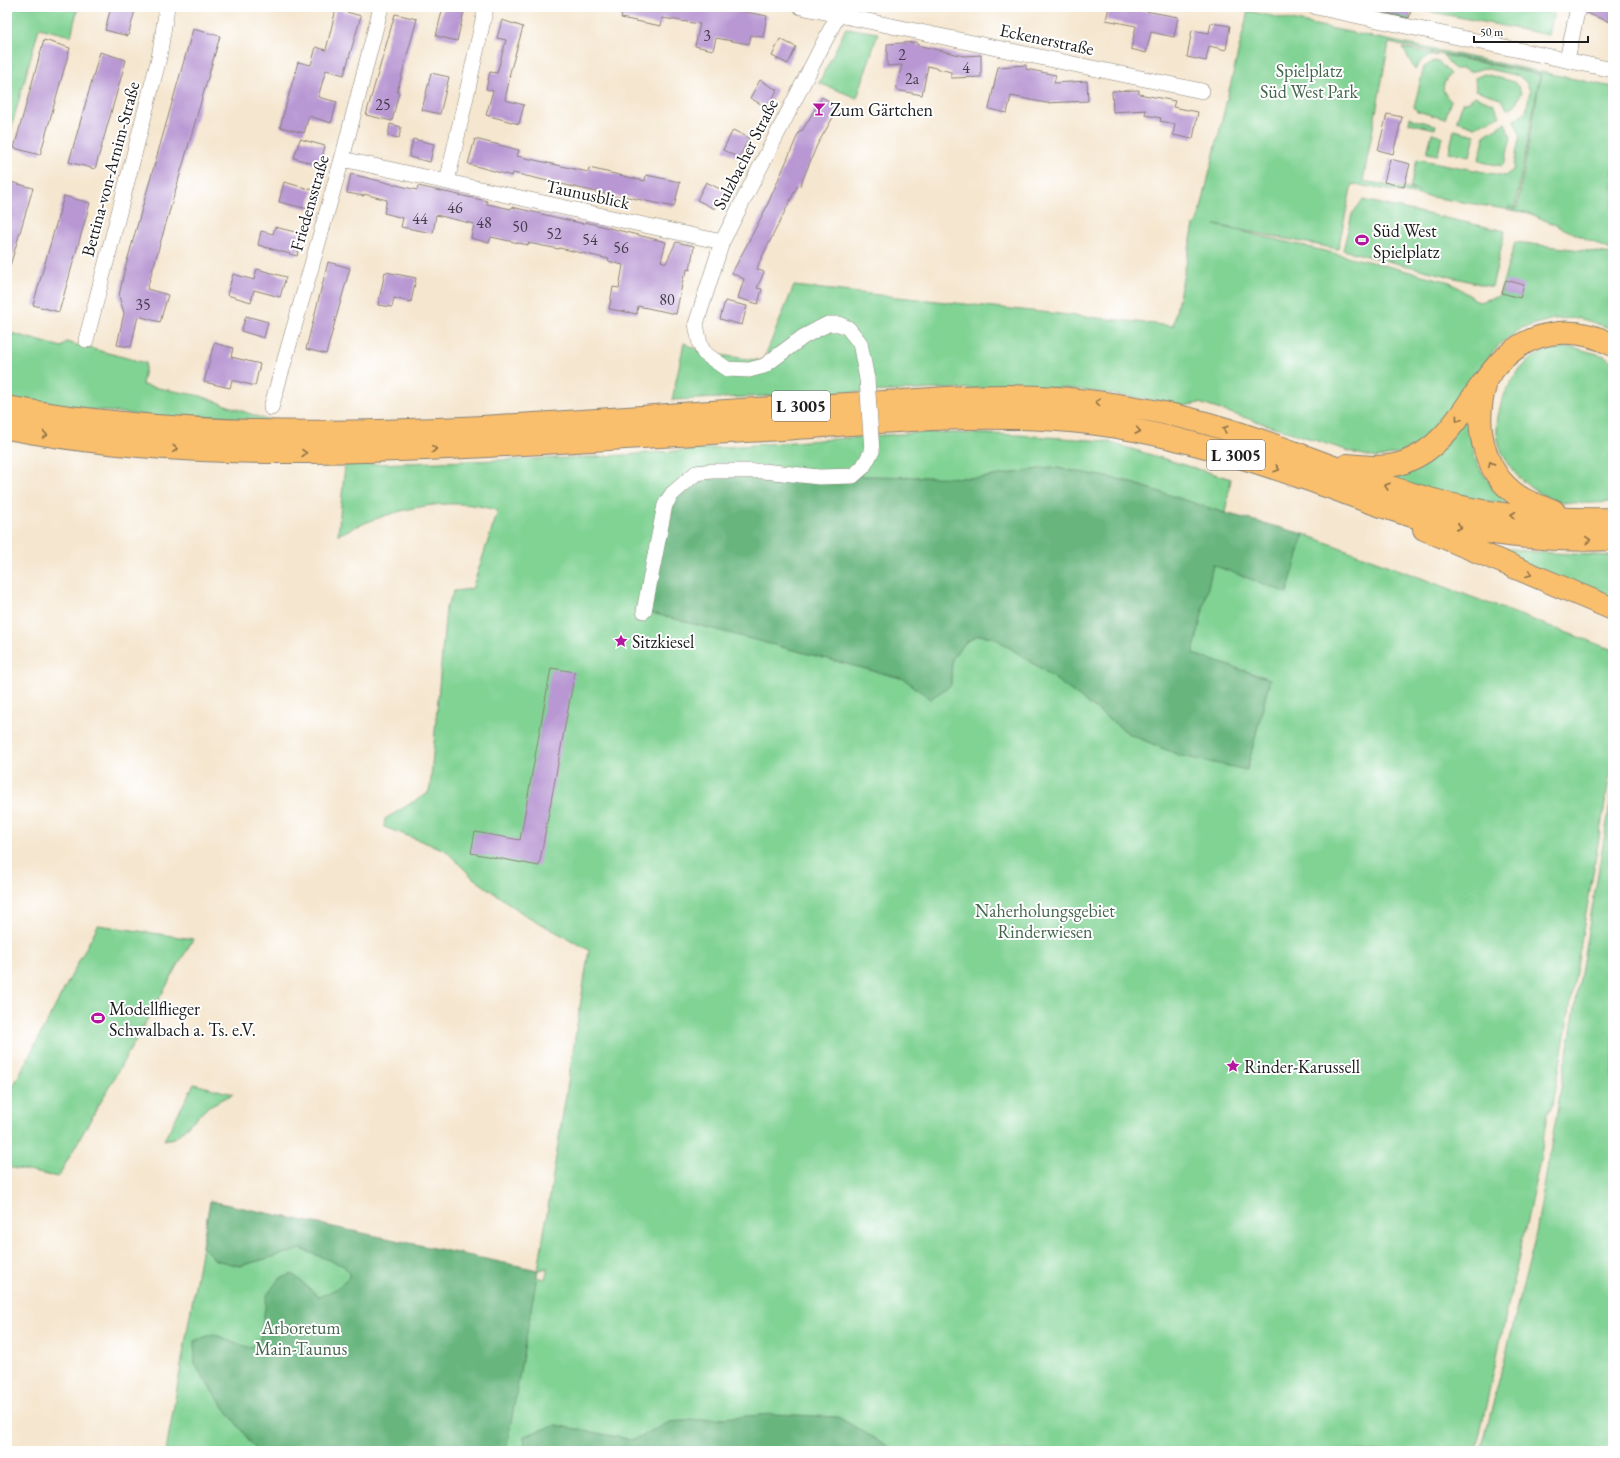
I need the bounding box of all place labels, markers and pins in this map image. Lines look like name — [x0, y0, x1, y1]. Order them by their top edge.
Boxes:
place label: Zum Gärtchen — [830, 98, 934, 121]
bar icon: Zum Gärtchen — [811, 101, 827, 117]
place label: Süd West Spielplatz — [1373, 219, 1440, 263]
sports icon: Süd West Spielplatz — [1354, 232, 1370, 248]
place label: Sitzkiesel — [632, 630, 694, 653]
place icon: Sitzkiesel — [613, 633, 629, 649]
place label: Modellflieger Schwalbach a. Ts. e.V. — [109, 997, 256, 1041]
sports icon: Modellflieger Schwalbach a. Ts. e.V. — [90, 1010, 106, 1026]
place label: Rinder-Karussell — [1244, 1055, 1360, 1078]
place icon: Rinder-Karussell — [1225, 1058, 1241, 1074]

